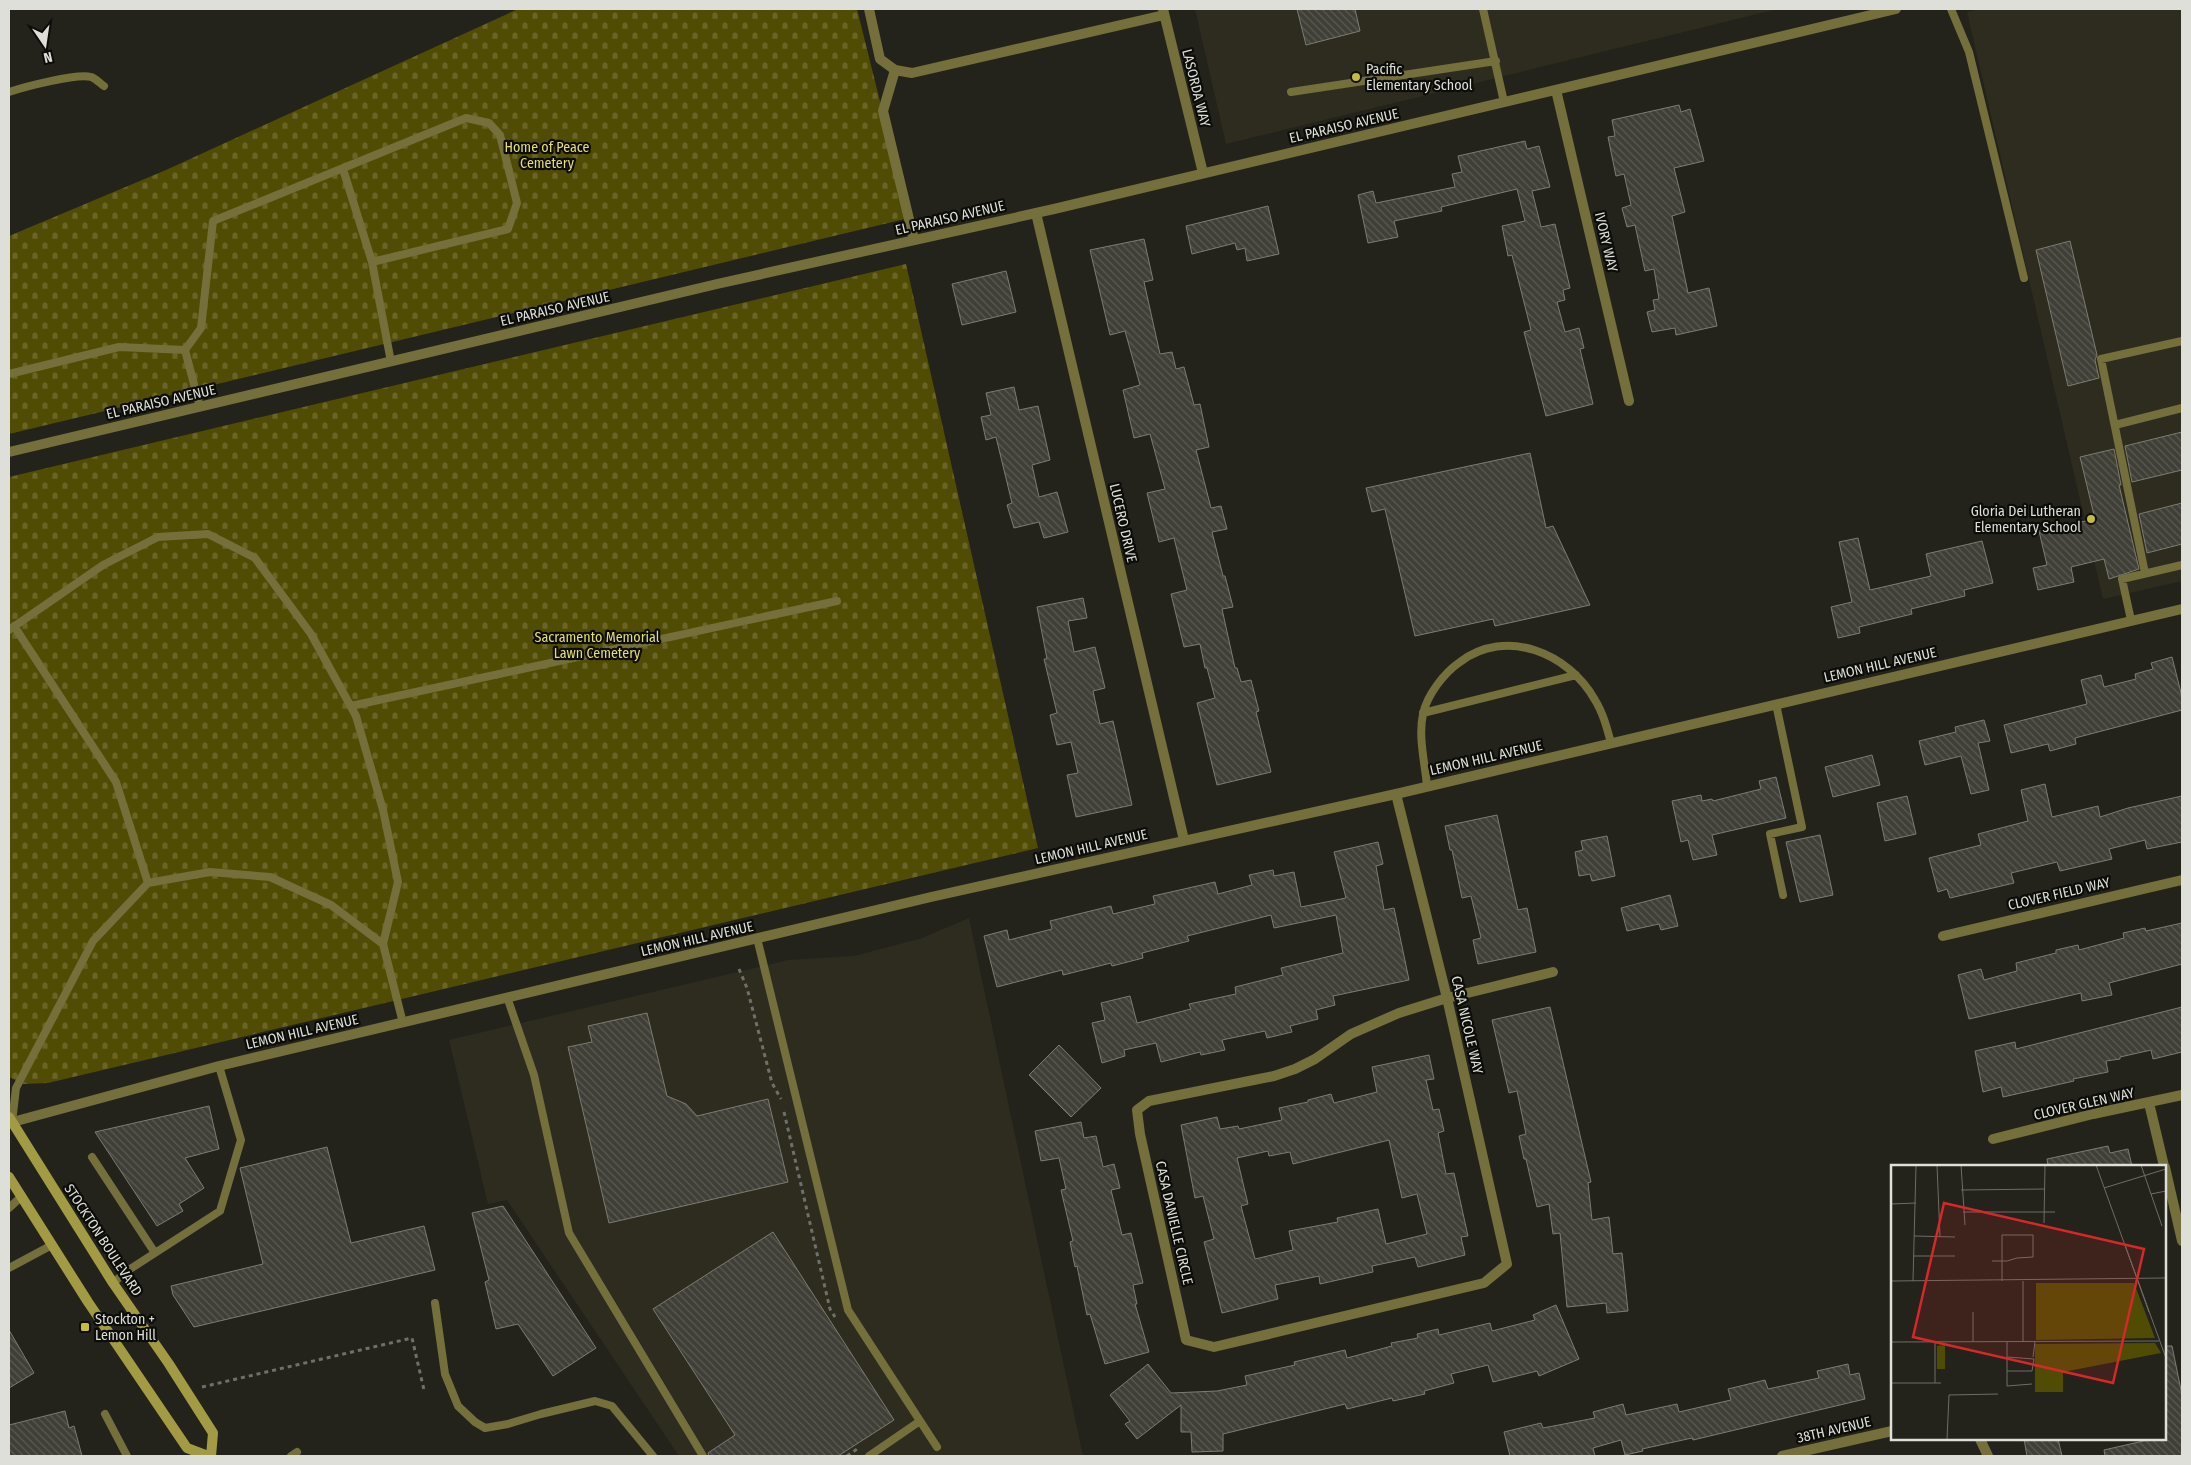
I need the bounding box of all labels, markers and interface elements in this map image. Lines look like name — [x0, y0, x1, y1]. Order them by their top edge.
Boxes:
north arrow — [20, 20, 70, 70]
street label: LASORDA WAY — [1178, 47, 1214, 129]
text: N — [42, 48, 54, 66]
place label: Pacific Elementary School — [1366, 61, 1473, 94]
marker: Pacific Elementary School — [1350, 71, 1362, 83]
street label: EL PARAISO AVENUE — [1288, 105, 1401, 147]
park label: Home of Peace Cemetery — [505, 139, 590, 172]
street label: EL PARAISO AVENUE — [894, 197, 1007, 239]
street label: IVORY WAY — [1591, 210, 1621, 274]
street label: EL PARAISO AVENUE — [499, 288, 612, 330]
street label: EL PARAISO AVENUE — [105, 381, 218, 423]
street label: LUCERO DRIVE — [1106, 482, 1140, 565]
place label: Gloria Dei Lutheran Elementary School — [1971, 503, 2081, 536]
marker: Gloria Dei Lutheran Elementary School — [2085, 513, 2097, 525]
park label: Sacramento Memorial Lawn Cemetery — [534, 629, 660, 662]
street label: LEMON HILL AVENUE — [1822, 644, 1938, 686]
street label: LEMON HILL AVENUE — [1428, 737, 1544, 779]
street label: LEMON HILL AVENUE — [1033, 826, 1149, 868]
street label: CLOVER FIELD WAY — [2006, 874, 2112, 914]
street label: LEMON HILL AVENUE — [639, 918, 755, 960]
street label: CASA NICOLE WAY — [1447, 974, 1487, 1076]
street label: LEMON HILL AVENUE — [244, 1011, 360, 1053]
street label: CLOVER GLEN WAY — [2032, 1084, 2136, 1124]
street label: CASA DANIELLE CIRCLE — [1151, 1159, 1197, 1287]
inset map — [1891, 1165, 2166, 1440]
street label: STOCKTON BOULEVARD — [60, 1181, 146, 1299]
place label: Stockton + Lemon Hill — [95, 1311, 156, 1344]
marker: Stockton + Lemon Hill — [79, 1321, 91, 1333]
street label: 38TH AVENUE — [1795, 1413, 1873, 1447]

